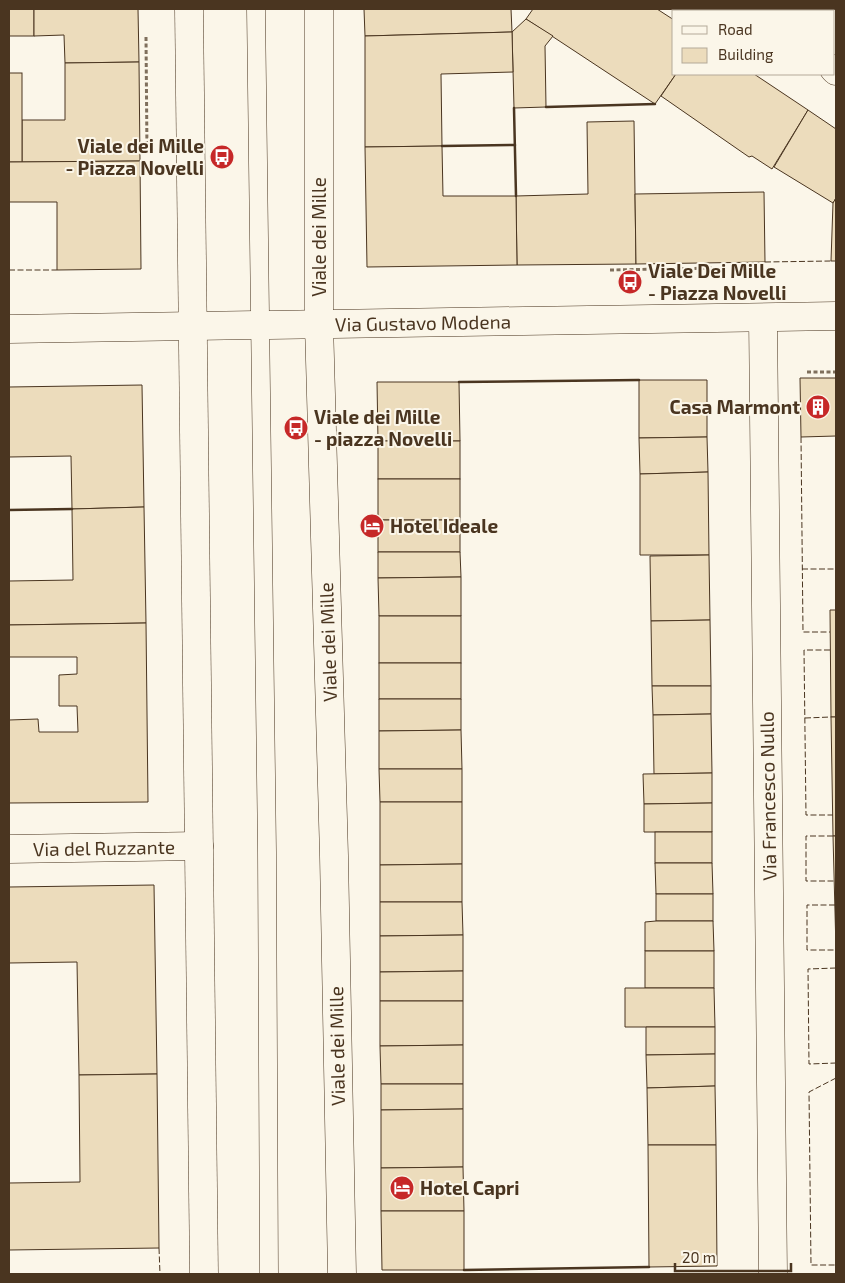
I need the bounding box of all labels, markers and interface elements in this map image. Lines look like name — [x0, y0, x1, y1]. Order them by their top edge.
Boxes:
legend — [672, 10, 835, 75]
text: Road — [718, 20, 753, 38]
text: Building — [718, 45, 774, 63]
place label: Viale dei Mille - Piazza Novelli — [66, 134, 204, 179]
bus stop icon: Viale dei Mille - Piazza Novelli — [209, 144, 235, 170]
street label: Viale dei Mille — [307, 177, 330, 297]
place label: Viale Dei Mille - Piazza Novelli — [648, 259, 786, 304]
bus stop icon: Viale Dei Mille - Piazza Novelli — [617, 269, 643, 295]
street label: Via Gustavo Modena — [335, 309, 511, 336]
building icon: Casa Marmont — [805, 394, 831, 420]
place label: Casa Marmont — [669, 395, 800, 418]
place label: Viale dei Mille - piazza Novelli — [314, 405, 452, 450]
bus stop icon: Viale dei Mille - piazza Novelli — [283, 415, 309, 441]
hotel icon: Hotel Ideale — [359, 513, 385, 539]
place label: Hotel Ideale — [390, 514, 498, 537]
street label: Viale dei Mille — [314, 582, 341, 702]
street label: Via Francesco Nullo — [755, 711, 780, 881]
street label: Via del Ruzzante — [33, 835, 175, 860]
street label: Viale dei Mille — [324, 986, 349, 1106]
hotel icon: Hotel Capri — [389, 1175, 415, 1201]
place label: Hotel Capri — [420, 1176, 519, 1199]
scale bar — [675, 1240, 791, 1272]
text: 20 m — [682, 1248, 716, 1266]

